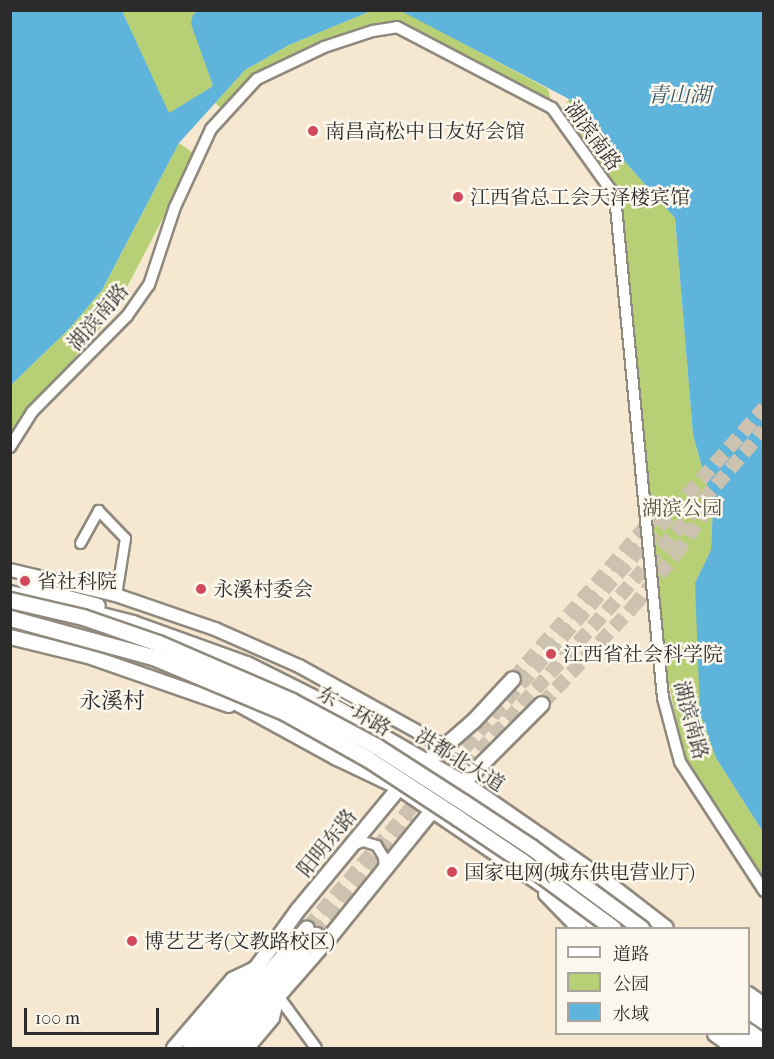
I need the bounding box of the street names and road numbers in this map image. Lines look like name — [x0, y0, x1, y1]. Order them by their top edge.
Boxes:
street label: 湖滨南路 — [560, 97, 626, 175]
street label: 湖滨南路 — [63, 279, 133, 355]
street label: 湖滨南路 — [669, 678, 713, 762]
street label: 东一环路 — [313, 681, 395, 741]
street label: 洪都北大道 — [411, 723, 509, 797]
street label: 阳明东路 — [293, 804, 361, 882]

